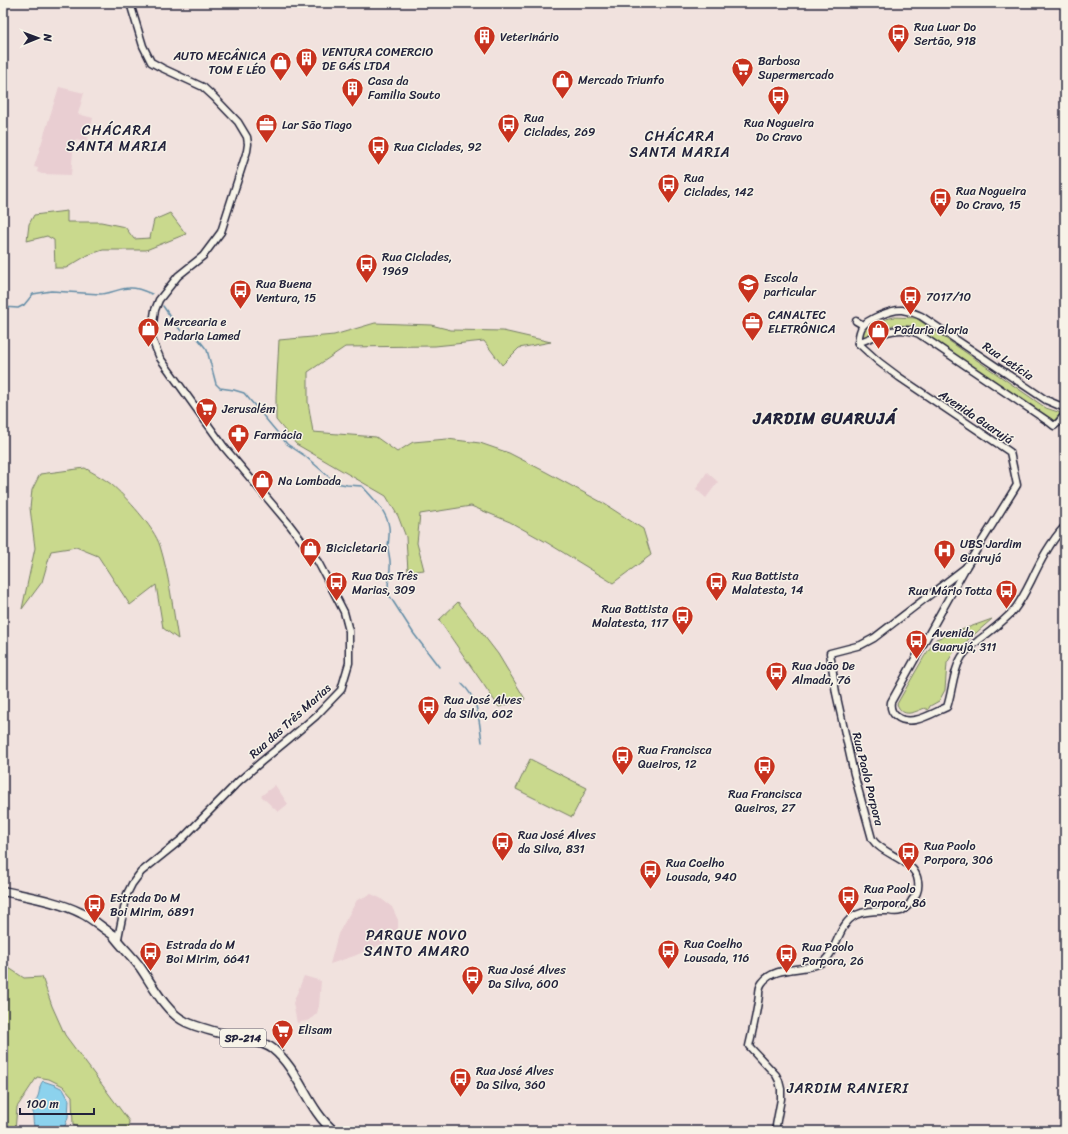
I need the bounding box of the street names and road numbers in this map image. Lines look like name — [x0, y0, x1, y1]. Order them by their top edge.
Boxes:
street label: Rua Letícia — [978, 336, 1039, 387]
street label: Avenida Guarujá — [933, 383, 1018, 450]
street label: Rua das Três Marias — [244, 678, 336, 764]
street label: Rua Paolo Porpora — [846, 730, 890, 829]
road number: SP-214 — [220, 1029, 266, 1047]

